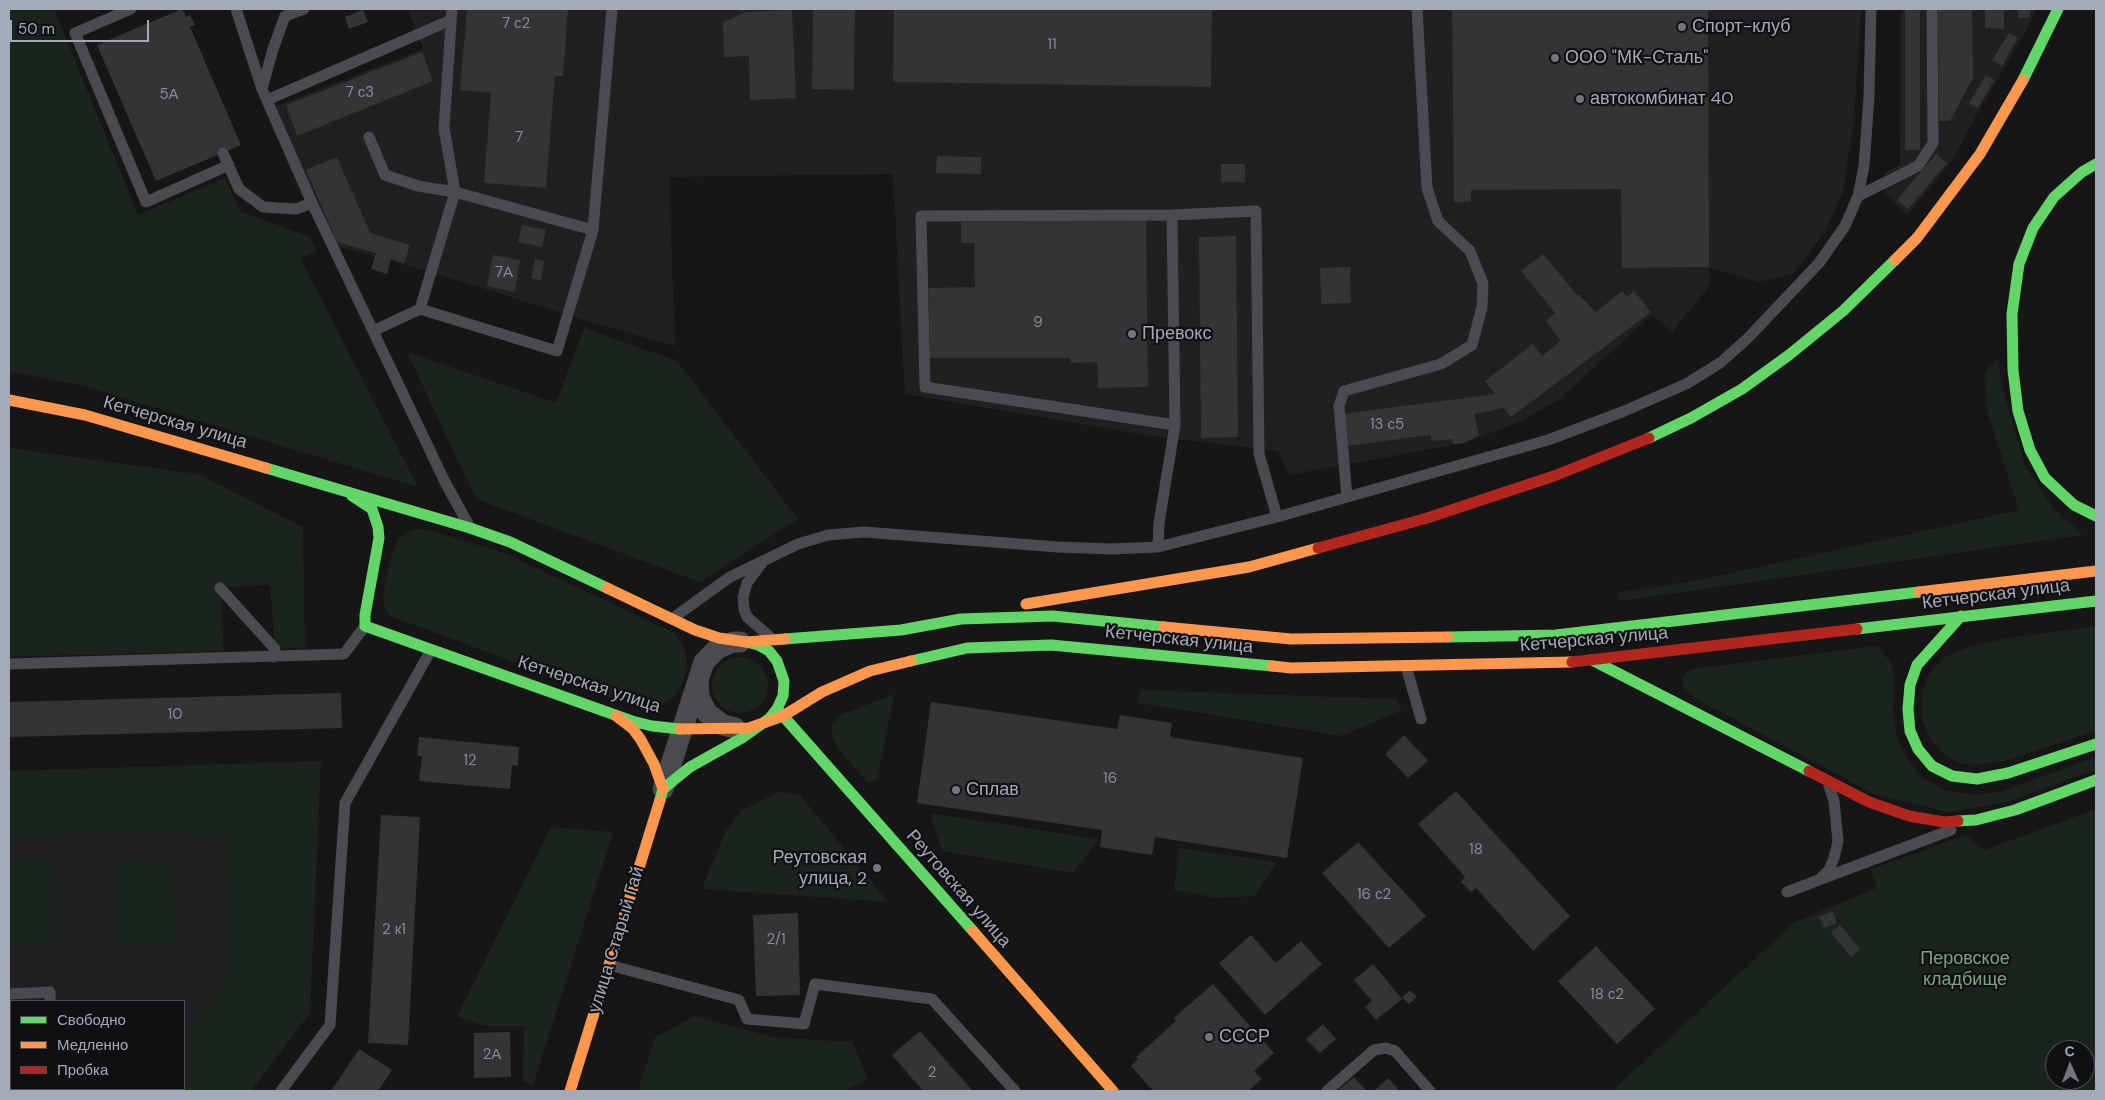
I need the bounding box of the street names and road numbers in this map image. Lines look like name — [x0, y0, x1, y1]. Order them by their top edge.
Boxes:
street label: Кетчерская улица — [100, 392, 250, 454]
street label: Кетчерская улица — [1921, 575, 2071, 615]
street label: Кетчерская улица — [1104, 621, 1254, 659]
street label: Кетчерская улица — [1519, 623, 1669, 657]
street label: Кетчерская улица — [515, 652, 663, 718]
street label: Реутовская улица — [901, 826, 1015, 952]
street label: улица Старый Гай — [584, 864, 650, 1016]

